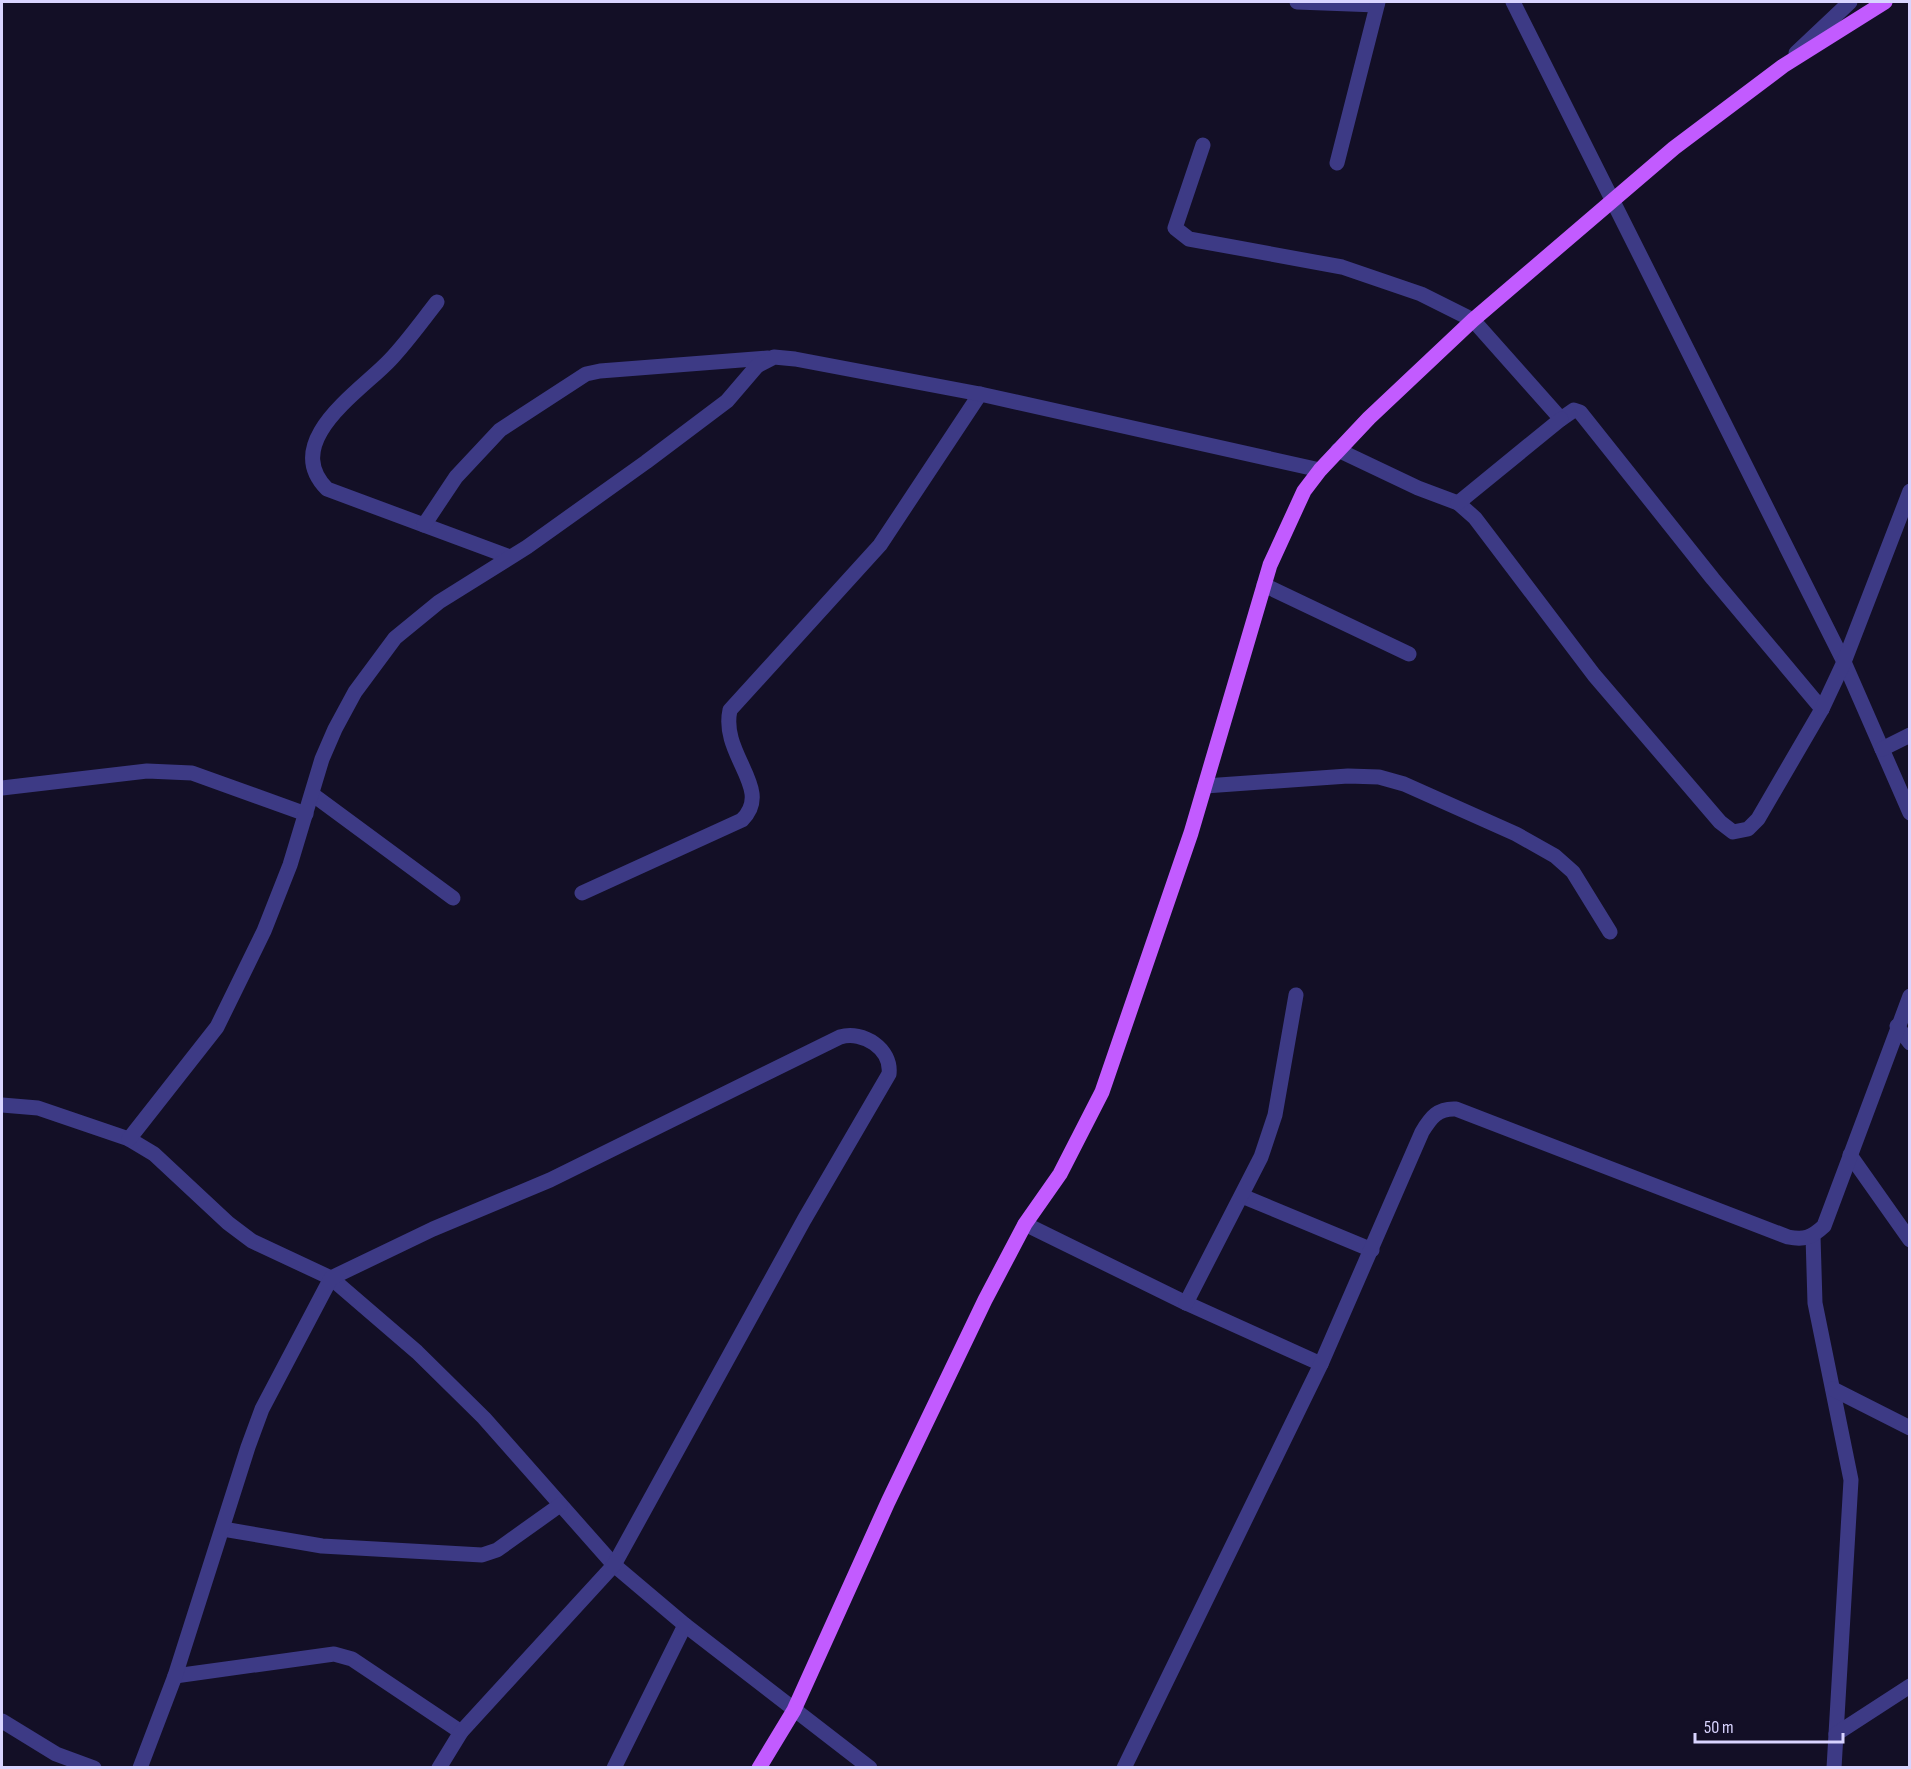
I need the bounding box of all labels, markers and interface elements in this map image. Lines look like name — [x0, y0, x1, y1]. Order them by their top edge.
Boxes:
scale bar — [1695, 1706, 1844, 1744]
text: 50 m — [1704, 1717, 1734, 1738]

